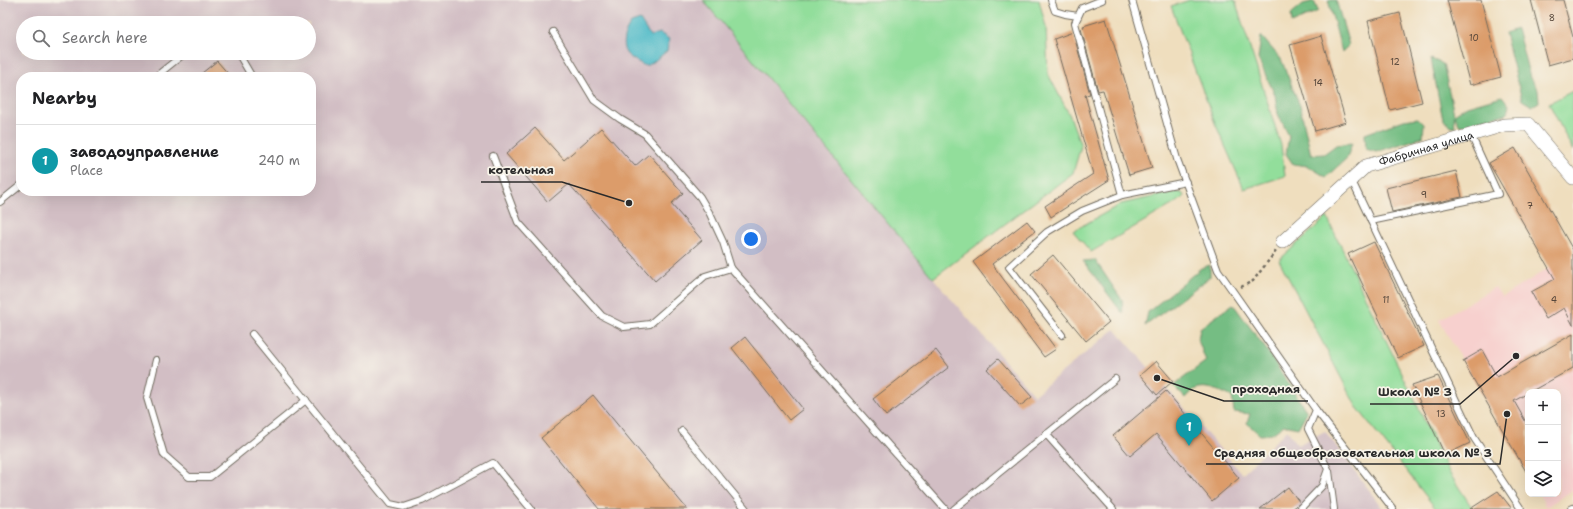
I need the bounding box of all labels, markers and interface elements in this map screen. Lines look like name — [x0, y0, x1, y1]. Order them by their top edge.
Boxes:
house number: 8 — [1549, 12, 1555, 24]
search box — [16, 16, 316, 60]
icon: search — [30, 27, 52, 49]
text: Search here — [62, 28, 148, 48]
house number: 10 — [1469, 32, 1479, 44]
house number: 12 — [1390, 56, 1400, 68]
house number: 14 — [1313, 77, 1323, 89]
text: Nearby — [32, 87, 97, 109]
street label: Фабричная улица — [1377, 127, 1476, 170]
text: заводоуправление — [70, 142, 219, 162]
text: 1 — [42, 152, 48, 169]
text: 240 m — [258, 152, 300, 169]
callout: котельная — [481, 158, 562, 182]
text: Place — [70, 162, 103, 179]
text: котельная — [488, 162, 554, 178]
house number: 9 — [1421, 189, 1427, 201]
house number: 7 — [1527, 200, 1533, 212]
your location — [741, 229, 761, 249]
house number: 11 — [1382, 294, 1390, 306]
house number: 4 — [1551, 294, 1557, 306]
callout: проходная — [1224, 377, 1308, 401]
callout: Школа № 3 — [1370, 380, 1460, 404]
text: проходная — [1232, 381, 1300, 397]
text: Школа № 3 — [1378, 384, 1452, 400]
map controls — [1525, 389, 1561, 497]
button: + — [1525, 389, 1561, 425]
house number: 13 — [1436, 408, 1446, 420]
pin: 1 — [1176, 413, 1202, 446]
button: − — [1525, 425, 1561, 461]
callout: Средняя общеобразовательная школа № 3 — [1206, 440, 1500, 464]
text: Средняя общеобразовательная школа № 3 — [1214, 445, 1492, 461]
button: layers — [1525, 461, 1561, 497]

